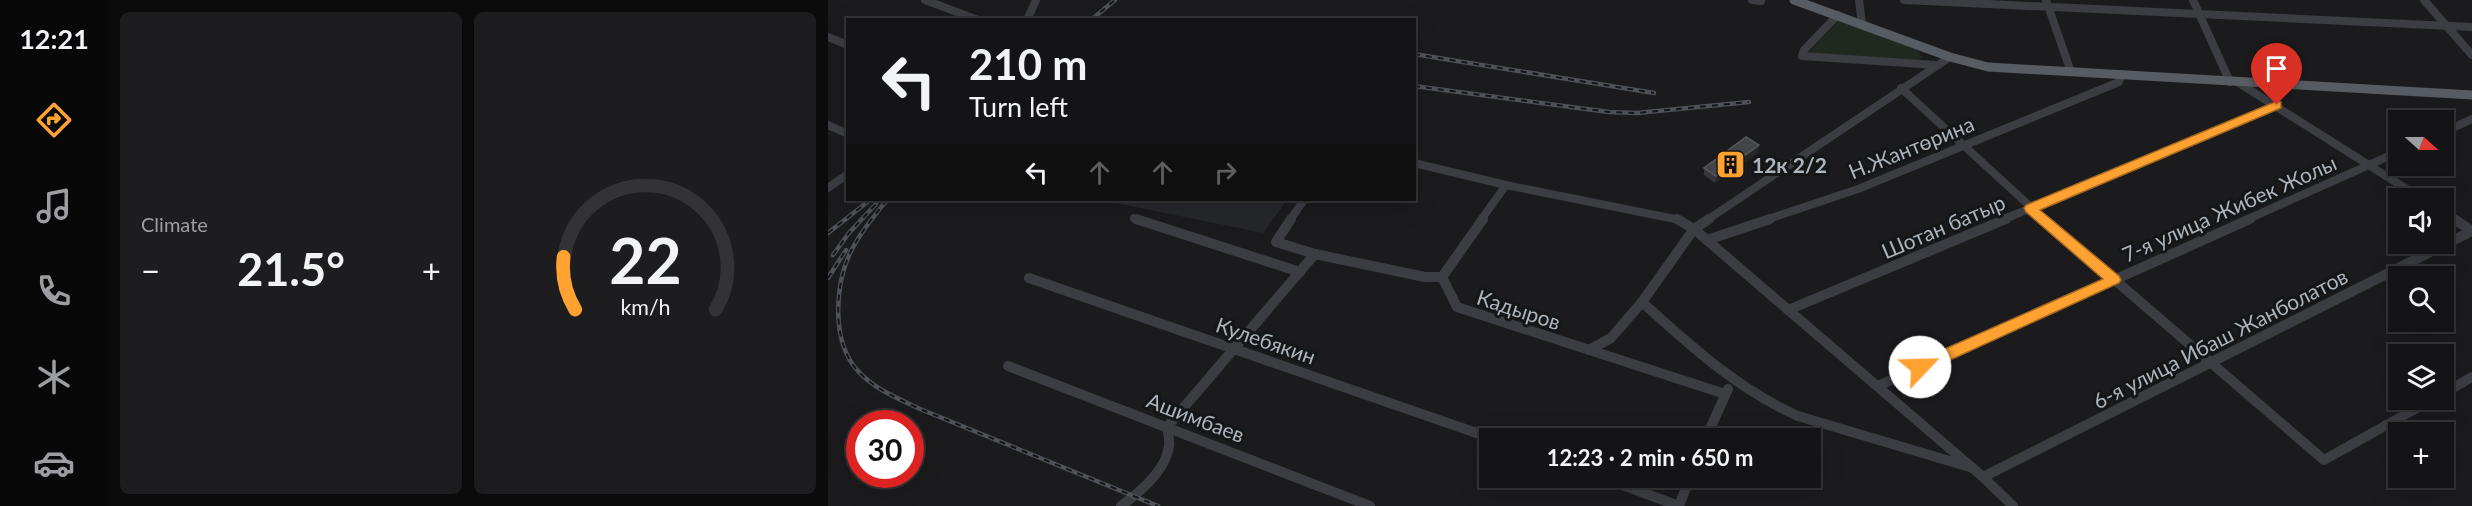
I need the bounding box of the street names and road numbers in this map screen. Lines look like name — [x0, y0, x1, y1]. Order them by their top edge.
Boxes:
street label: Н.Жантөрина — [1845, 110, 1977, 184]
street label: 7-я улица Жибек Жолы — [2118, 149, 2340, 267]
street label: Шотан батыр — [1877, 189, 2009, 263]
street label: 6-я улица Ибаш Жанболатов — [2089, 263, 2351, 413]
street label: Кадыров — [1474, 284, 1564, 334]
street label: Кулебякин — [1213, 311, 1319, 369]
street label: Ашимбаев — [1144, 387, 1248, 447]

